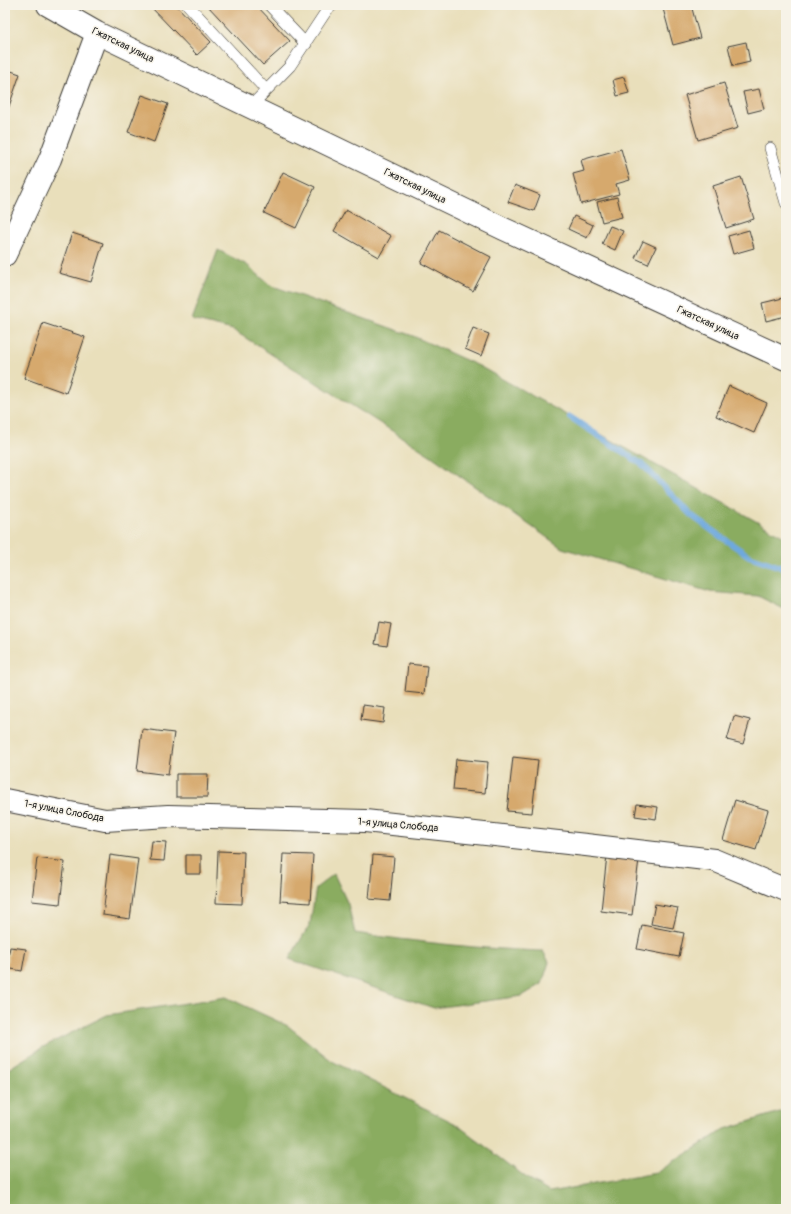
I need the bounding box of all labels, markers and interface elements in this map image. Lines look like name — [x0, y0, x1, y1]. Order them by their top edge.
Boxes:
street label: Гжатская улица — [90, 25, 156, 65]
street label: Гжатская улица — [382, 166, 448, 206]
street label: Гжатская улица — [675, 303, 741, 343]
street label: 1-я улица Слобода — [23, 797, 105, 825]
street label: 1-я улица Слобода — [357, 816, 439, 835]

